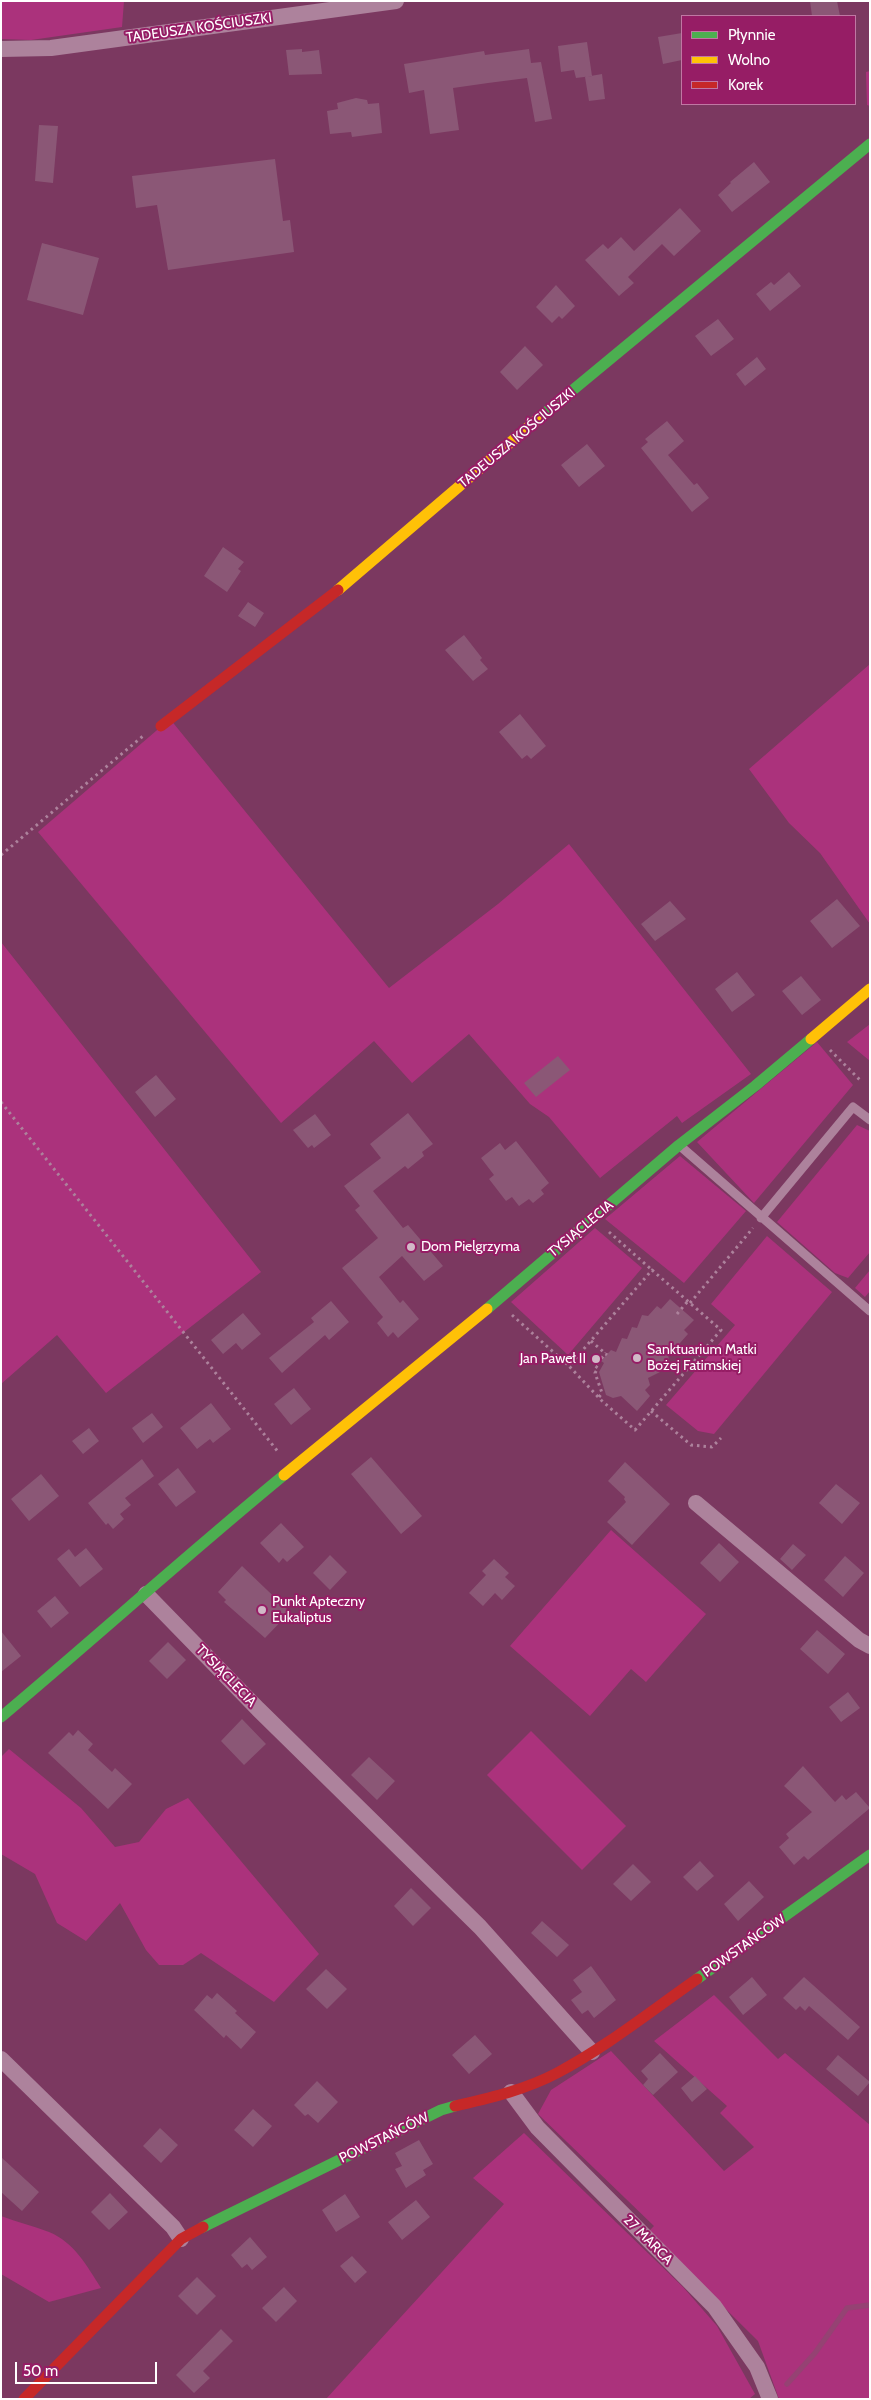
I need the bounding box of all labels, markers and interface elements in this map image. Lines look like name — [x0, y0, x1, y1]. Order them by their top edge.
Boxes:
street label: TADEUSZA KOŚCIUSZKI — [125, 9, 273, 47]
legend — [681, 15, 856, 105]
text: Płynnie — [728, 26, 775, 44]
text: Wolno — [728, 51, 770, 69]
text: Korek — [728, 76, 763, 94]
street label: TADEUSZA KOŚCIUSZKI — [455, 384, 579, 492]
street label: TYSIĄCLECIA — [545, 1197, 617, 1261]
place label: Dom Pielgrzyma — [421, 1239, 520, 1255]
marker: Dom Pielgrzyma — [405, 1241, 417, 1253]
place label: Sanktuarium Matki Bożej Fatimskiej — [647, 1342, 757, 1374]
place label: Jan Paweł II — [520, 1351, 586, 1367]
marker: Sanktuarium Matki Bożej Fatimskiej — [631, 1352, 643, 1364]
marker: Jan Paweł II — [590, 1353, 602, 1365]
place label: Punkt Apteczny Eukaliptus — [272, 1594, 365, 1626]
marker: Punkt Apteczny Eukaliptus — [256, 1604, 268, 1616]
street label: TYSIĄCLECIA — [192, 1641, 260, 1711]
street label: POWSTAŃCÓW — [699, 1911, 789, 1981]
street label: POWSTAŃCÓW — [336, 2109, 432, 2167]
street label: 27 MARCA — [620, 2212, 676, 2268]
scale bar — [18, 2352, 160, 2384]
text: 50 m — [23, 2362, 58, 2380]

